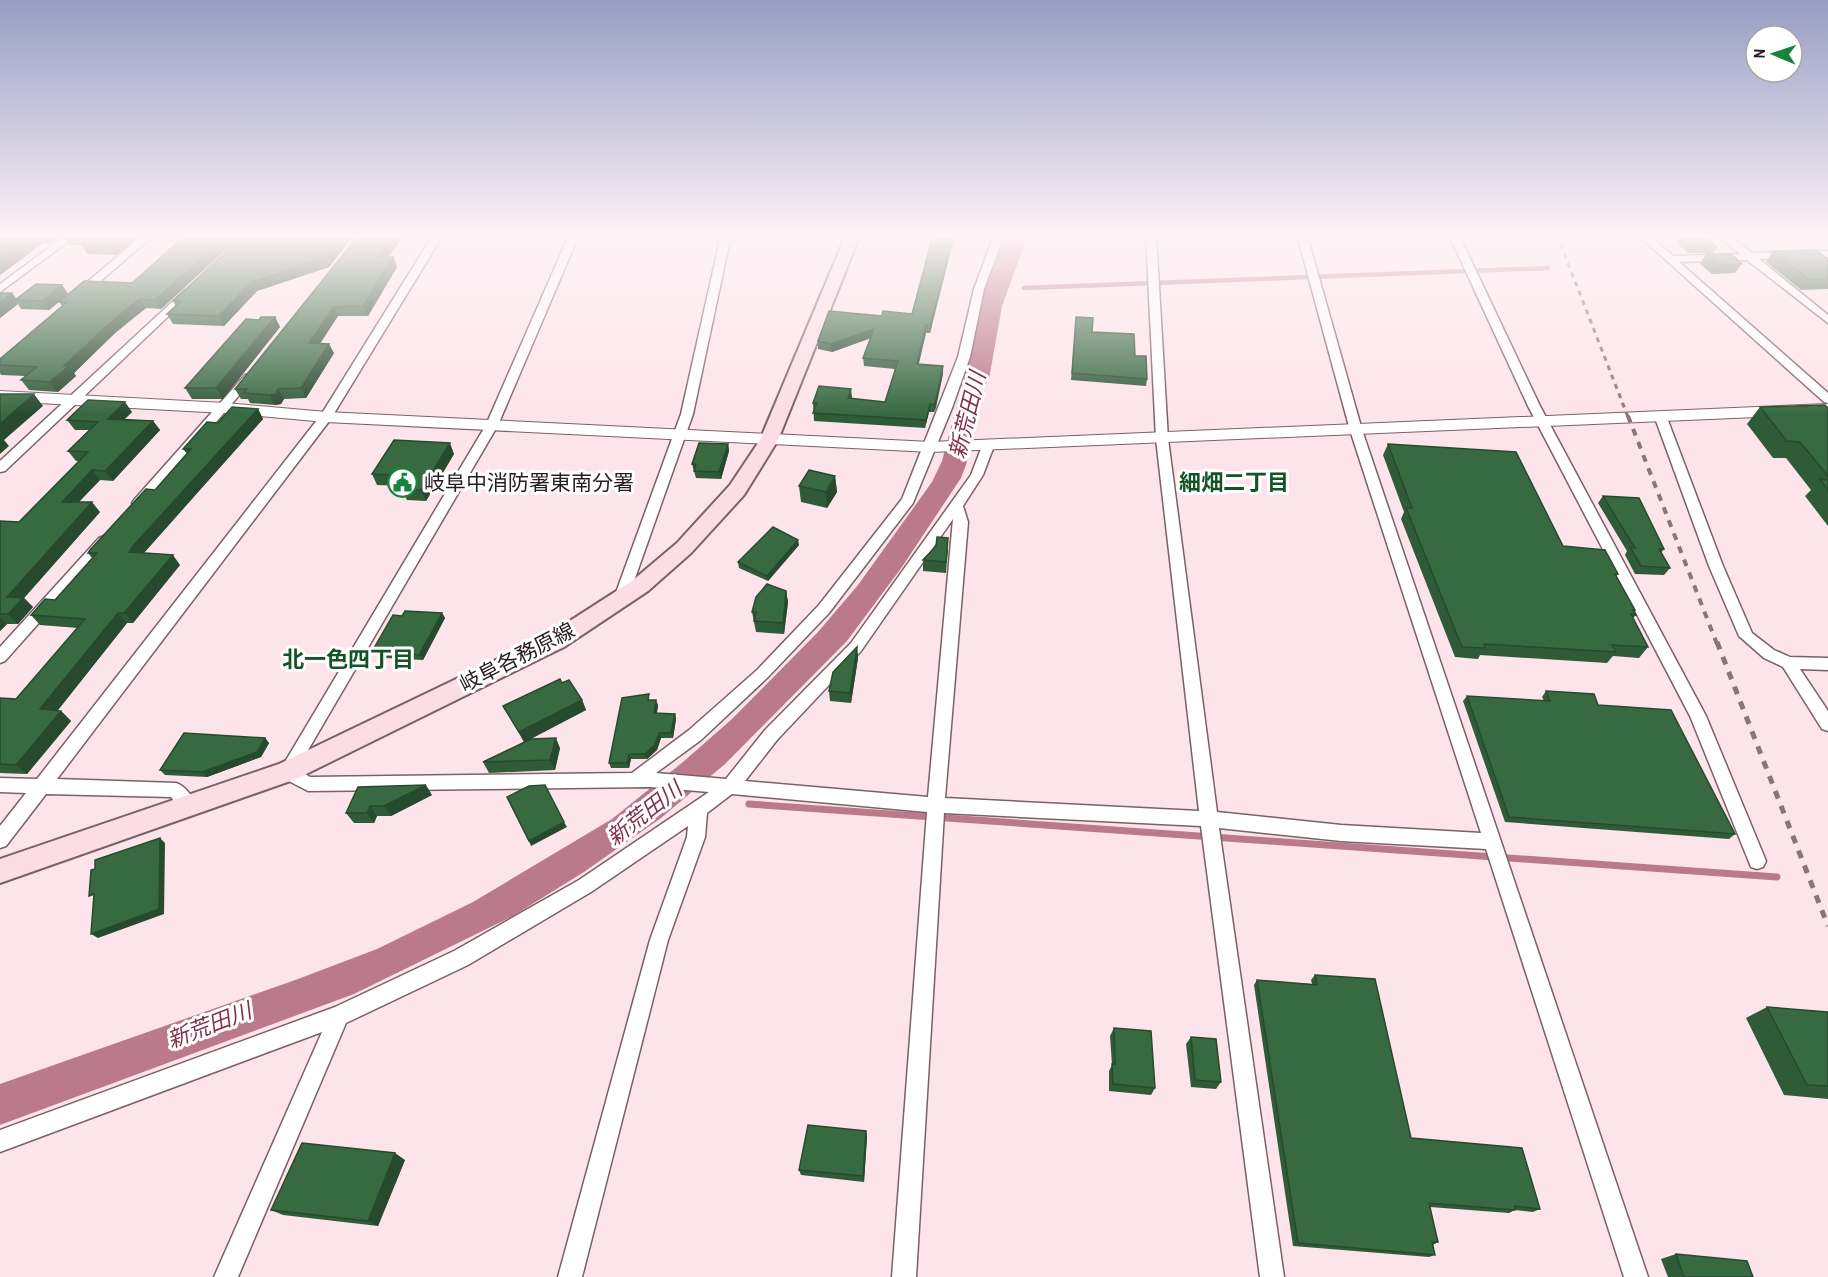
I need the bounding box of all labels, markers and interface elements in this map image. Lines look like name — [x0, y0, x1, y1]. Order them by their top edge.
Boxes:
north arrow — [1744, 24, 1804, 84]
text: N — [1748, 48, 1770, 59]
water label: 新荒田川 — [942, 367, 993, 461]
public building icon: 岐阜中消防署東南分署 — [387, 466, 419, 498]
district label: 細畑二丁目 — [1179, 467, 1289, 497]
place label: 岐阜中消防署東南分署 — [424, 468, 634, 497]
street label: 岐阜各務原線 — [454, 615, 580, 699]
district label: 北一色四丁目 — [282, 644, 414, 674]
water label: 新荒田川 — [600, 773, 689, 852]
water label: 新荒田川 — [163, 995, 257, 1055]

